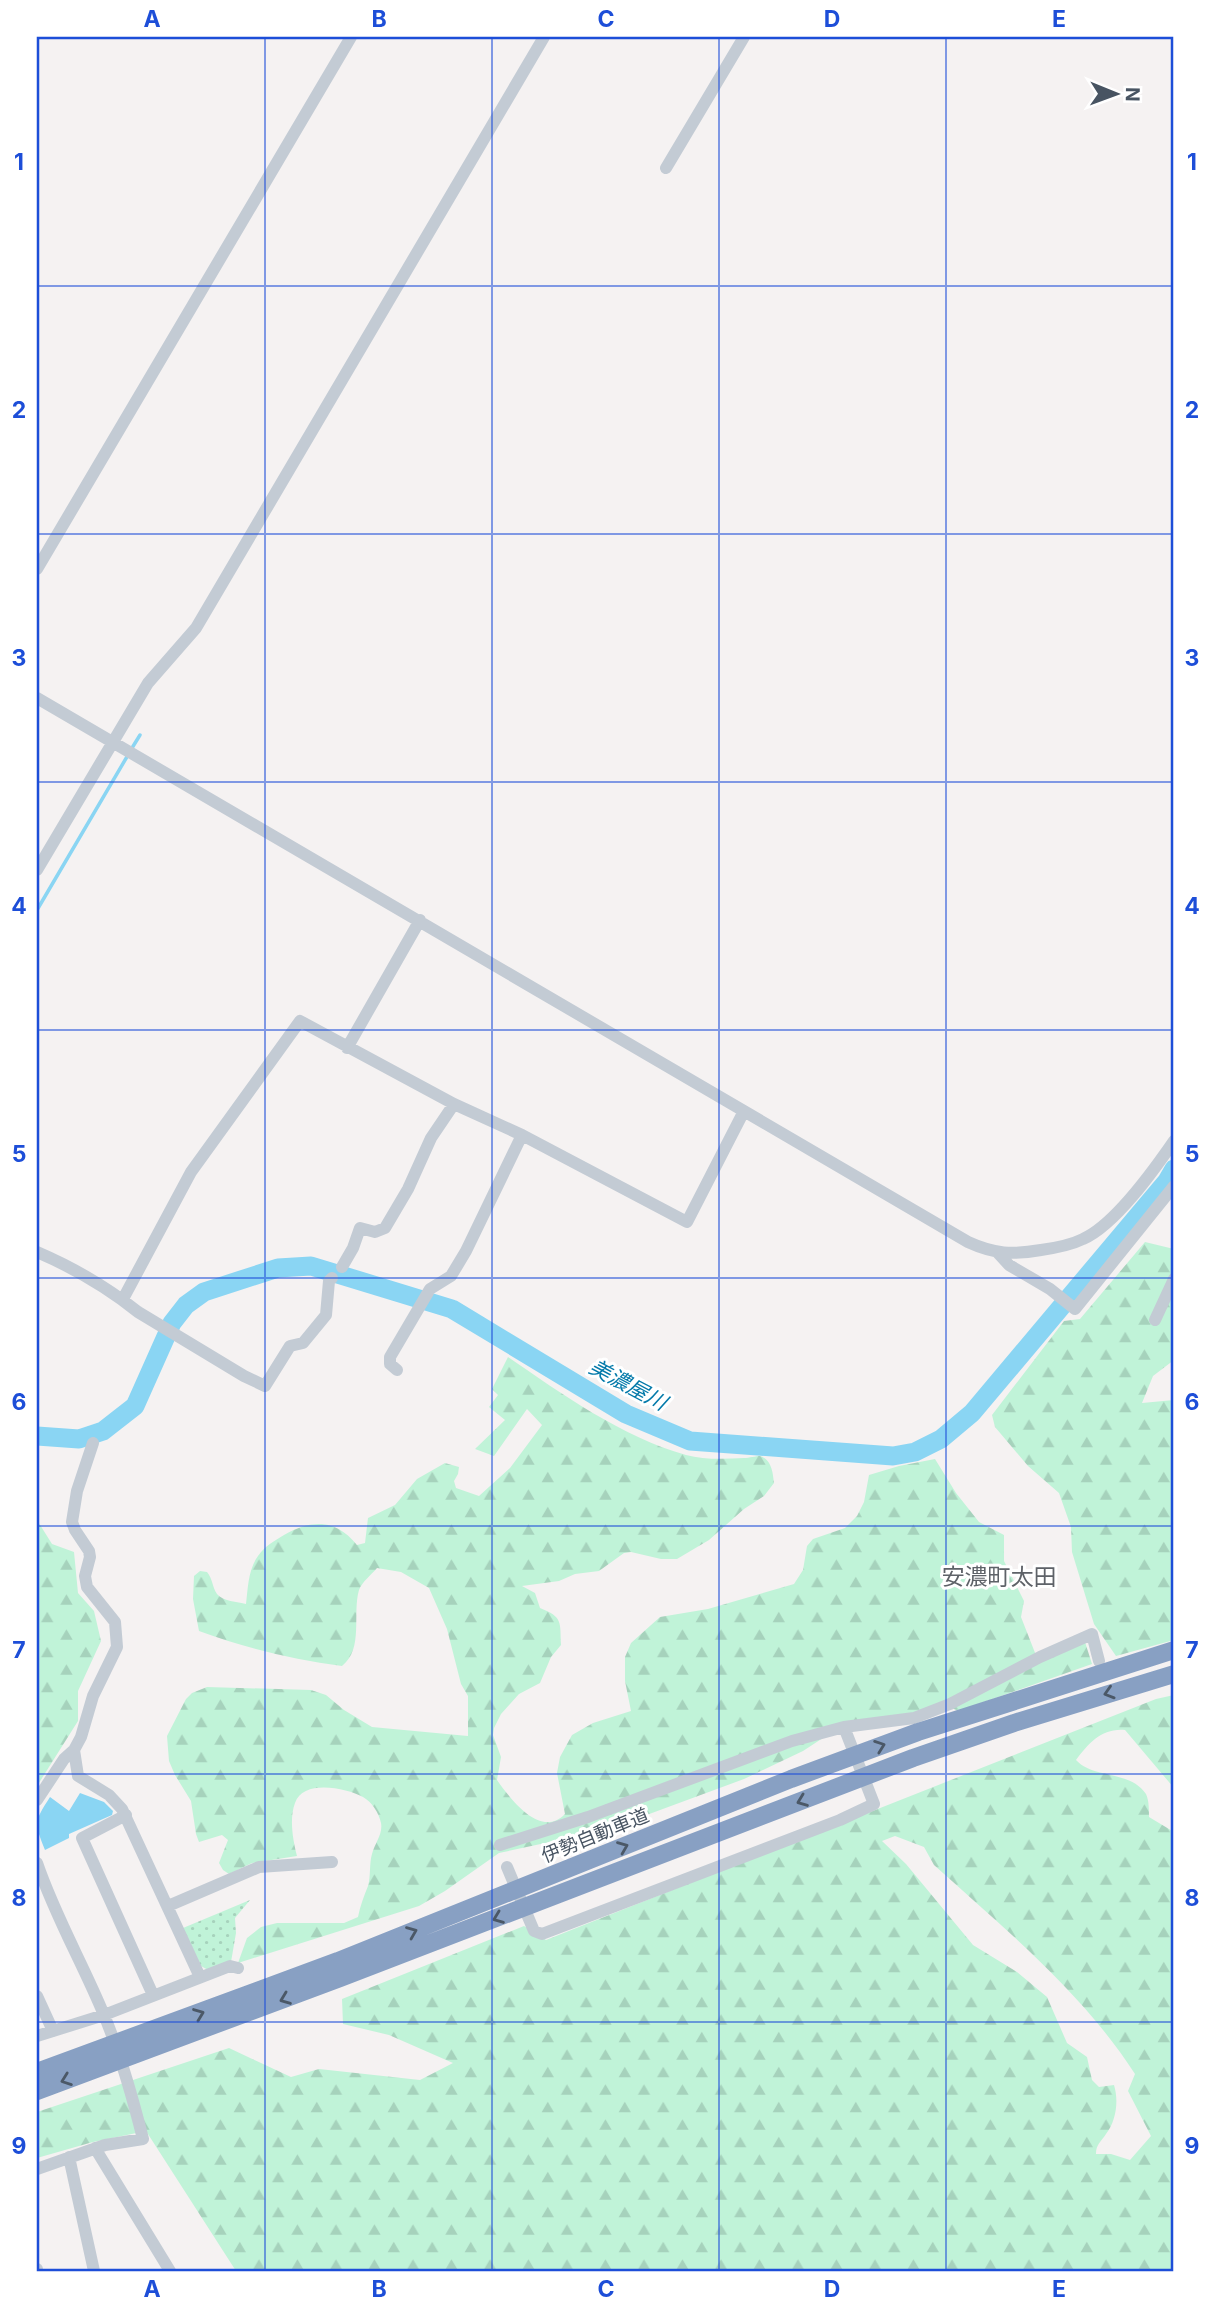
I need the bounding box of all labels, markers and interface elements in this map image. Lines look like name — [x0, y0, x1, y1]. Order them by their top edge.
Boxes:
text: A — [143, 5, 161, 33]
text: B — [371, 5, 387, 33]
text: C — [597, 5, 615, 33]
text: D — [824, 5, 840, 33]
text: E — [1052, 5, 1066, 33]
north arrow — [1082, 60, 1152, 130]
text: N — [1121, 87, 1144, 102]
text: 1 — [14, 148, 24, 176]
text: 1 — [1187, 148, 1197, 176]
text: 2 — [12, 396, 26, 424]
text: 2 — [1185, 396, 1199, 424]
text: 3 — [12, 644, 26, 672]
text: 3 — [1185, 644, 1199, 672]
text: 4 — [11, 892, 27, 920]
text: 4 — [1184, 892, 1200, 920]
text: 5 — [12, 1140, 26, 1168]
text: 5 — [1185, 1140, 1199, 1168]
water label: 美濃屋川 — [585, 1354, 673, 1416]
text: 6 — [12, 1388, 26, 1416]
text: 6 — [1185, 1388, 1199, 1416]
district label: 安濃町太田 — [942, 1563, 1057, 1591]
text: 7 — [12, 1636, 26, 1664]
text: 7 — [1185, 1636, 1199, 1664]
one-way arrow — [1103, 1685, 1115, 1700]
one-way arrow — [874, 1740, 886, 1754]
one-way arrow — [796, 1793, 808, 1807]
street label: 伊勢自動車道 — [538, 1803, 652, 1867]
one-way arrow — [616, 1841, 628, 1855]
text: 8 — [12, 1884, 26, 1912]
text: 8 — [1185, 1884, 1199, 1912]
one-way arrow — [492, 1909, 504, 1923]
one-way arrow — [405, 1926, 417, 1940]
one-way arrow — [280, 1990, 292, 2004]
one-way arrow — [193, 2008, 205, 2022]
one-way arrow — [61, 2072, 73, 2086]
text: 9 — [12, 2132, 26, 2160]
text: 9 — [1185, 2132, 1199, 2160]
text: A — [143, 2275, 161, 2303]
text: B — [371, 2275, 387, 2303]
text: C — [597, 2275, 615, 2303]
text: D — [824, 2275, 840, 2303]
text: E — [1052, 2275, 1066, 2303]

